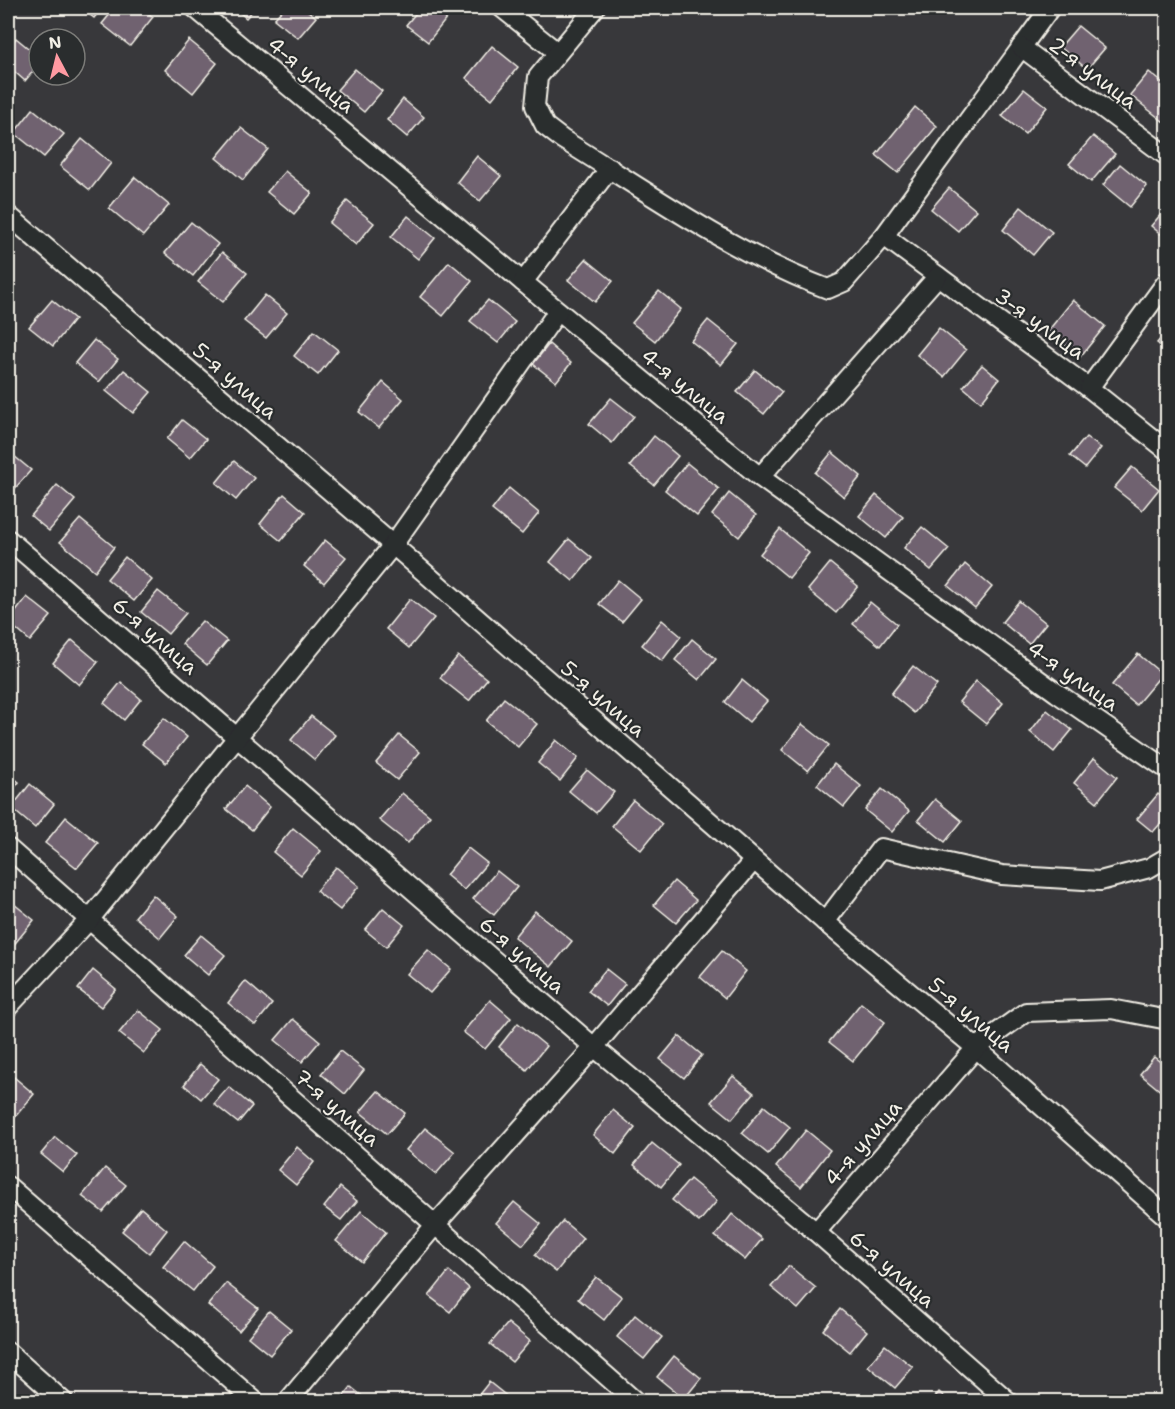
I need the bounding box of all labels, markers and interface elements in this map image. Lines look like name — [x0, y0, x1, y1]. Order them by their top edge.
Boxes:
north arrow — [27, 27, 87, 87]
street label: 4-я улица — [262, 30, 360, 120]
text: N — [48, 31, 63, 54]
street label: 2-я улица — [1043, 31, 1143, 115]
street label: 3-я улица — [989, 282, 1091, 366]
street label: 5-я улица — [187, 336, 283, 426]
street label: 4-я улица — [635, 342, 735, 430]
street label: 6-я улица — [106, 591, 204, 681]
street label: 4-я улица — [1022, 634, 1124, 718]
street label: 5-я улица — [555, 654, 651, 744]
street label: 6-я улица — [473, 910, 571, 1000]
street label: 5-я улица — [922, 971, 1020, 1059]
street label: 7-я улица — [288, 1063, 386, 1153]
street label: 4-я улица — [818, 1094, 908, 1192]
street label: 6-я улица — [843, 1224, 941, 1314]

